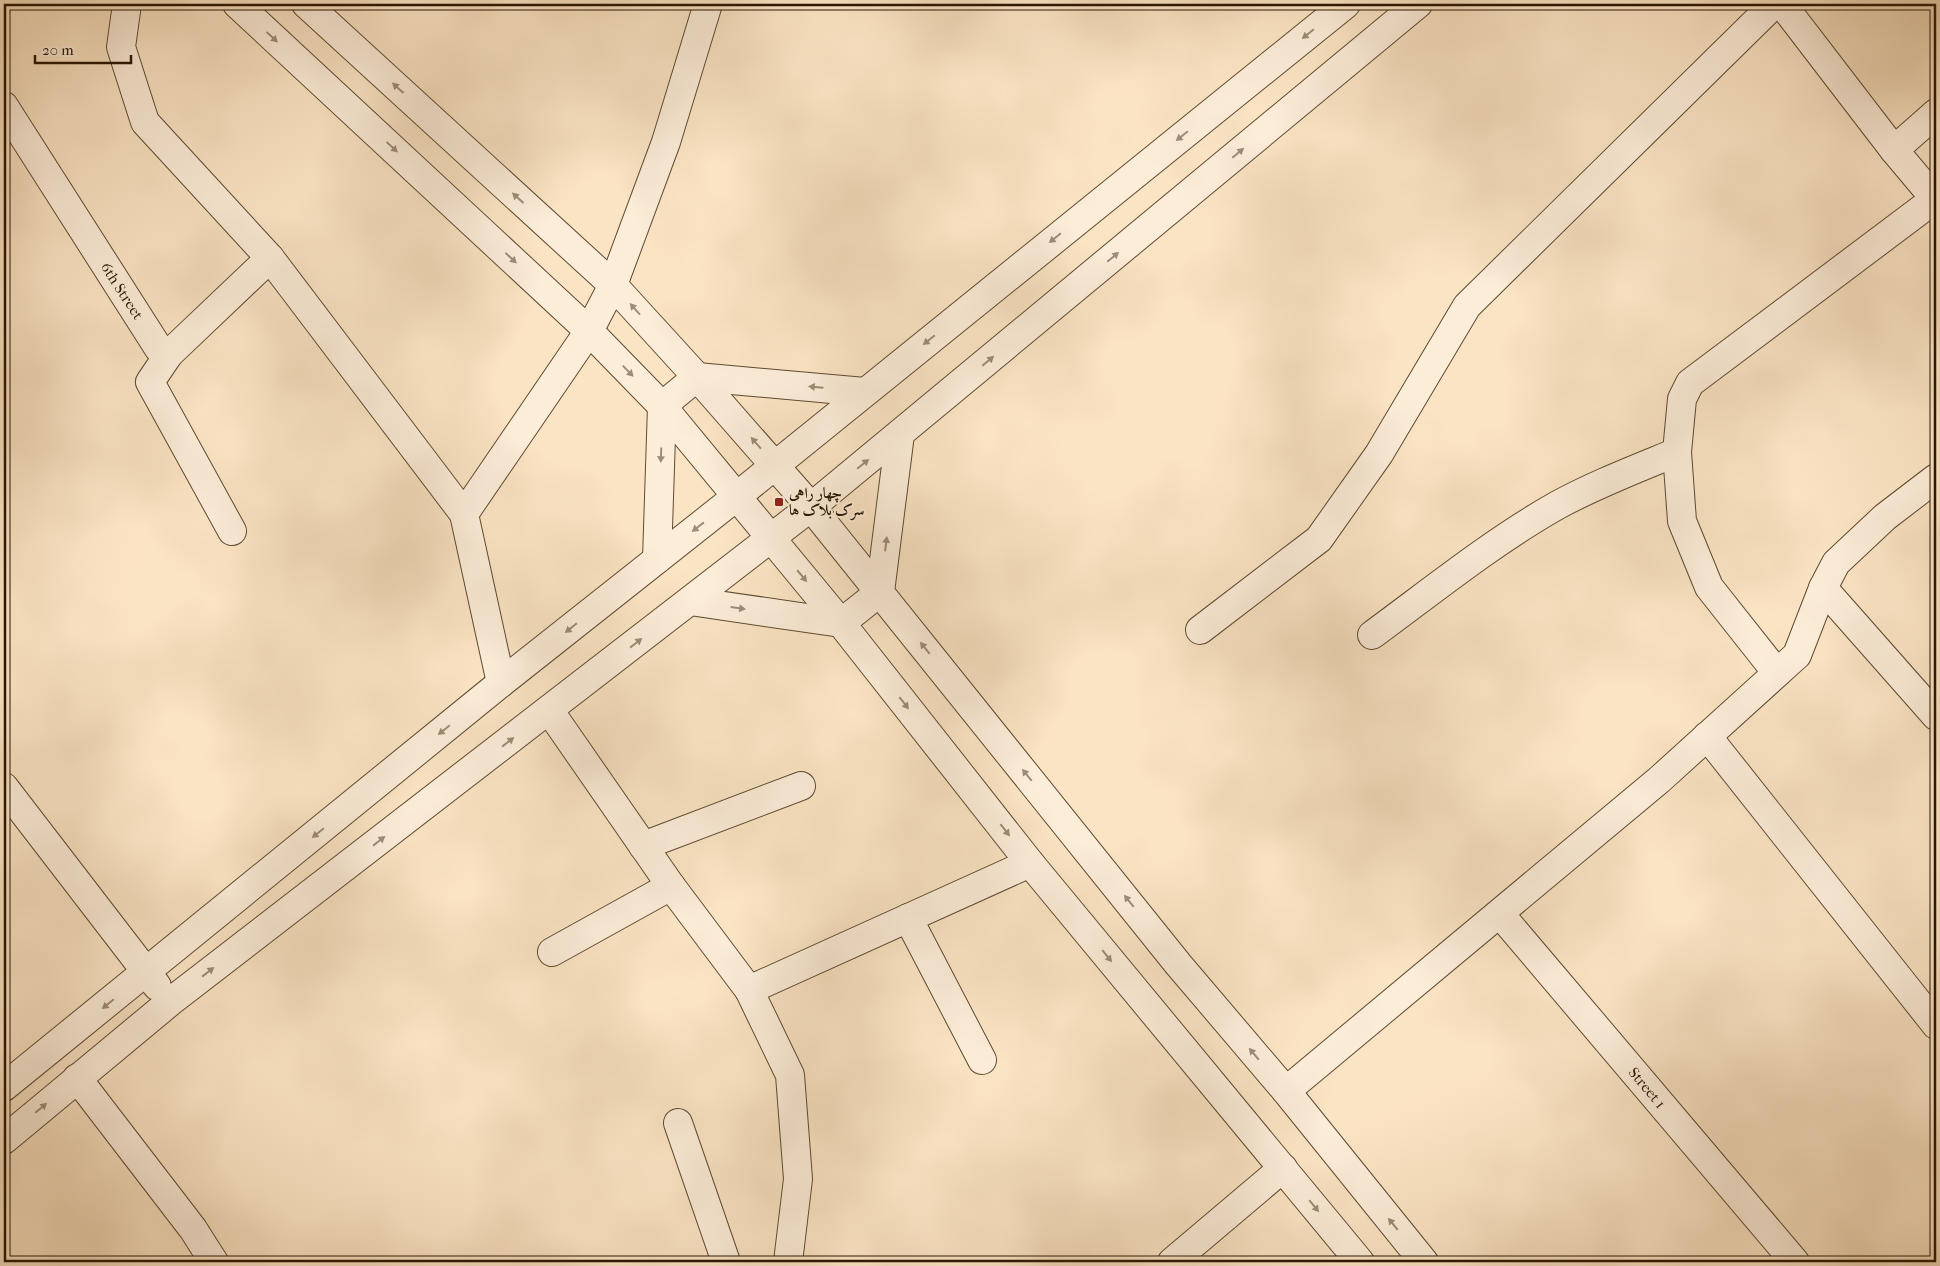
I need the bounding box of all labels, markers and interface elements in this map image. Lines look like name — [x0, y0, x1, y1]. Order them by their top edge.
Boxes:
one-way arrow — [1302, 29, 1315, 40]
one-way arrow — [266, 31, 278, 43]
scale bar — [35, 32, 131, 64]
text: 20 m — [42, 41, 74, 59]
one-way arrow — [392, 82, 404, 94]
one-way arrow — [1176, 131, 1189, 142]
one-way arrow — [385, 141, 397, 153]
one-way arrow — [1231, 148, 1244, 159]
one-way arrow — [511, 192, 524, 203]
one-way arrow — [1049, 233, 1062, 244]
one-way arrow — [504, 252, 516, 264]
one-way arrow — [1107, 252, 1119, 263]
street label: 6th Street — [97, 259, 148, 324]
one-way arrow — [630, 303, 641, 316]
one-way arrow — [923, 335, 936, 346]
one-way arrow — [981, 355, 994, 366]
one-way arrow — [622, 364, 634, 376]
one-way arrow — [808, 383, 824, 391]
one-way arrow — [750, 437, 761, 450]
one-way arrow — [656, 447, 664, 463]
one-way arrow — [856, 459, 869, 470]
place label: چهار راهی سرک بلاک ها — [788, 484, 864, 521]
marker: چهار راهی سرک بلاک ها — [773, 496, 785, 508]
one-way arrow — [691, 522, 705, 532]
one-way arrow — [882, 536, 890, 552]
one-way arrow — [796, 570, 807, 583]
one-way arrow — [731, 604, 747, 612]
one-way arrow — [564, 623, 577, 634]
one-way arrow — [630, 637, 643, 648]
one-way arrow — [920, 642, 931, 655]
one-way arrow — [898, 696, 909, 709]
one-way arrow — [438, 725, 451, 736]
one-way arrow — [501, 737, 515, 747]
one-way arrow — [1022, 768, 1033, 781]
one-way arrow — [999, 823, 1010, 836]
one-way arrow — [312, 827, 325, 838]
one-way arrow — [372, 836, 386, 846]
one-way arrow — [1123, 895, 1134, 908]
one-way arrow — [1102, 949, 1113, 962]
one-way arrow — [202, 967, 215, 977]
one-way arrow — [101, 998, 114, 1009]
one-way arrow — [1249, 1048, 1260, 1061]
street label: Street 1 — [1625, 1064, 1669, 1112]
one-way arrow — [34, 1103, 47, 1114]
one-way arrow — [1309, 1199, 1320, 1212]
one-way arrow — [1388, 1218, 1399, 1231]

